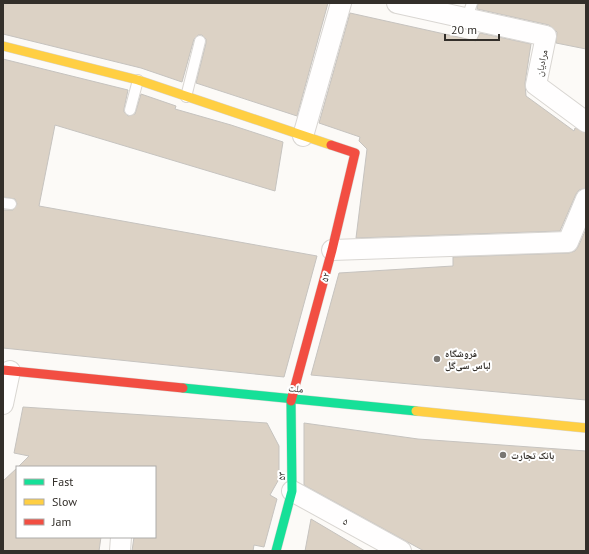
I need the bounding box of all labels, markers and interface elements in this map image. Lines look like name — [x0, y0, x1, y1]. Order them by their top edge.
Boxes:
scale bar — [445, 16, 499, 42]
text: 20 m — [451, 22, 477, 37]
street label: مرادیان — [533, 48, 551, 78]
street label: ۵۲ — [318, 271, 333, 283]
place label: فروشگاه لباس سی‌گل — [445, 347, 491, 372]
marker: فروشگاه لباس سی‌گل — [432, 354, 442, 364]
street label: ملت — [288, 381, 305, 396]
place label: بانک تجارت — [511, 449, 555, 462]
marker: بانک تجارت — [498, 450, 508, 460]
legend — [16, 466, 156, 538]
street label: ۵۳ — [275, 471, 288, 481]
text: Fast — [52, 474, 73, 489]
text: Slow — [52, 494, 77, 509]
text: Jam — [51, 514, 71, 529]
street label: ۵ — [341, 515, 351, 528]

